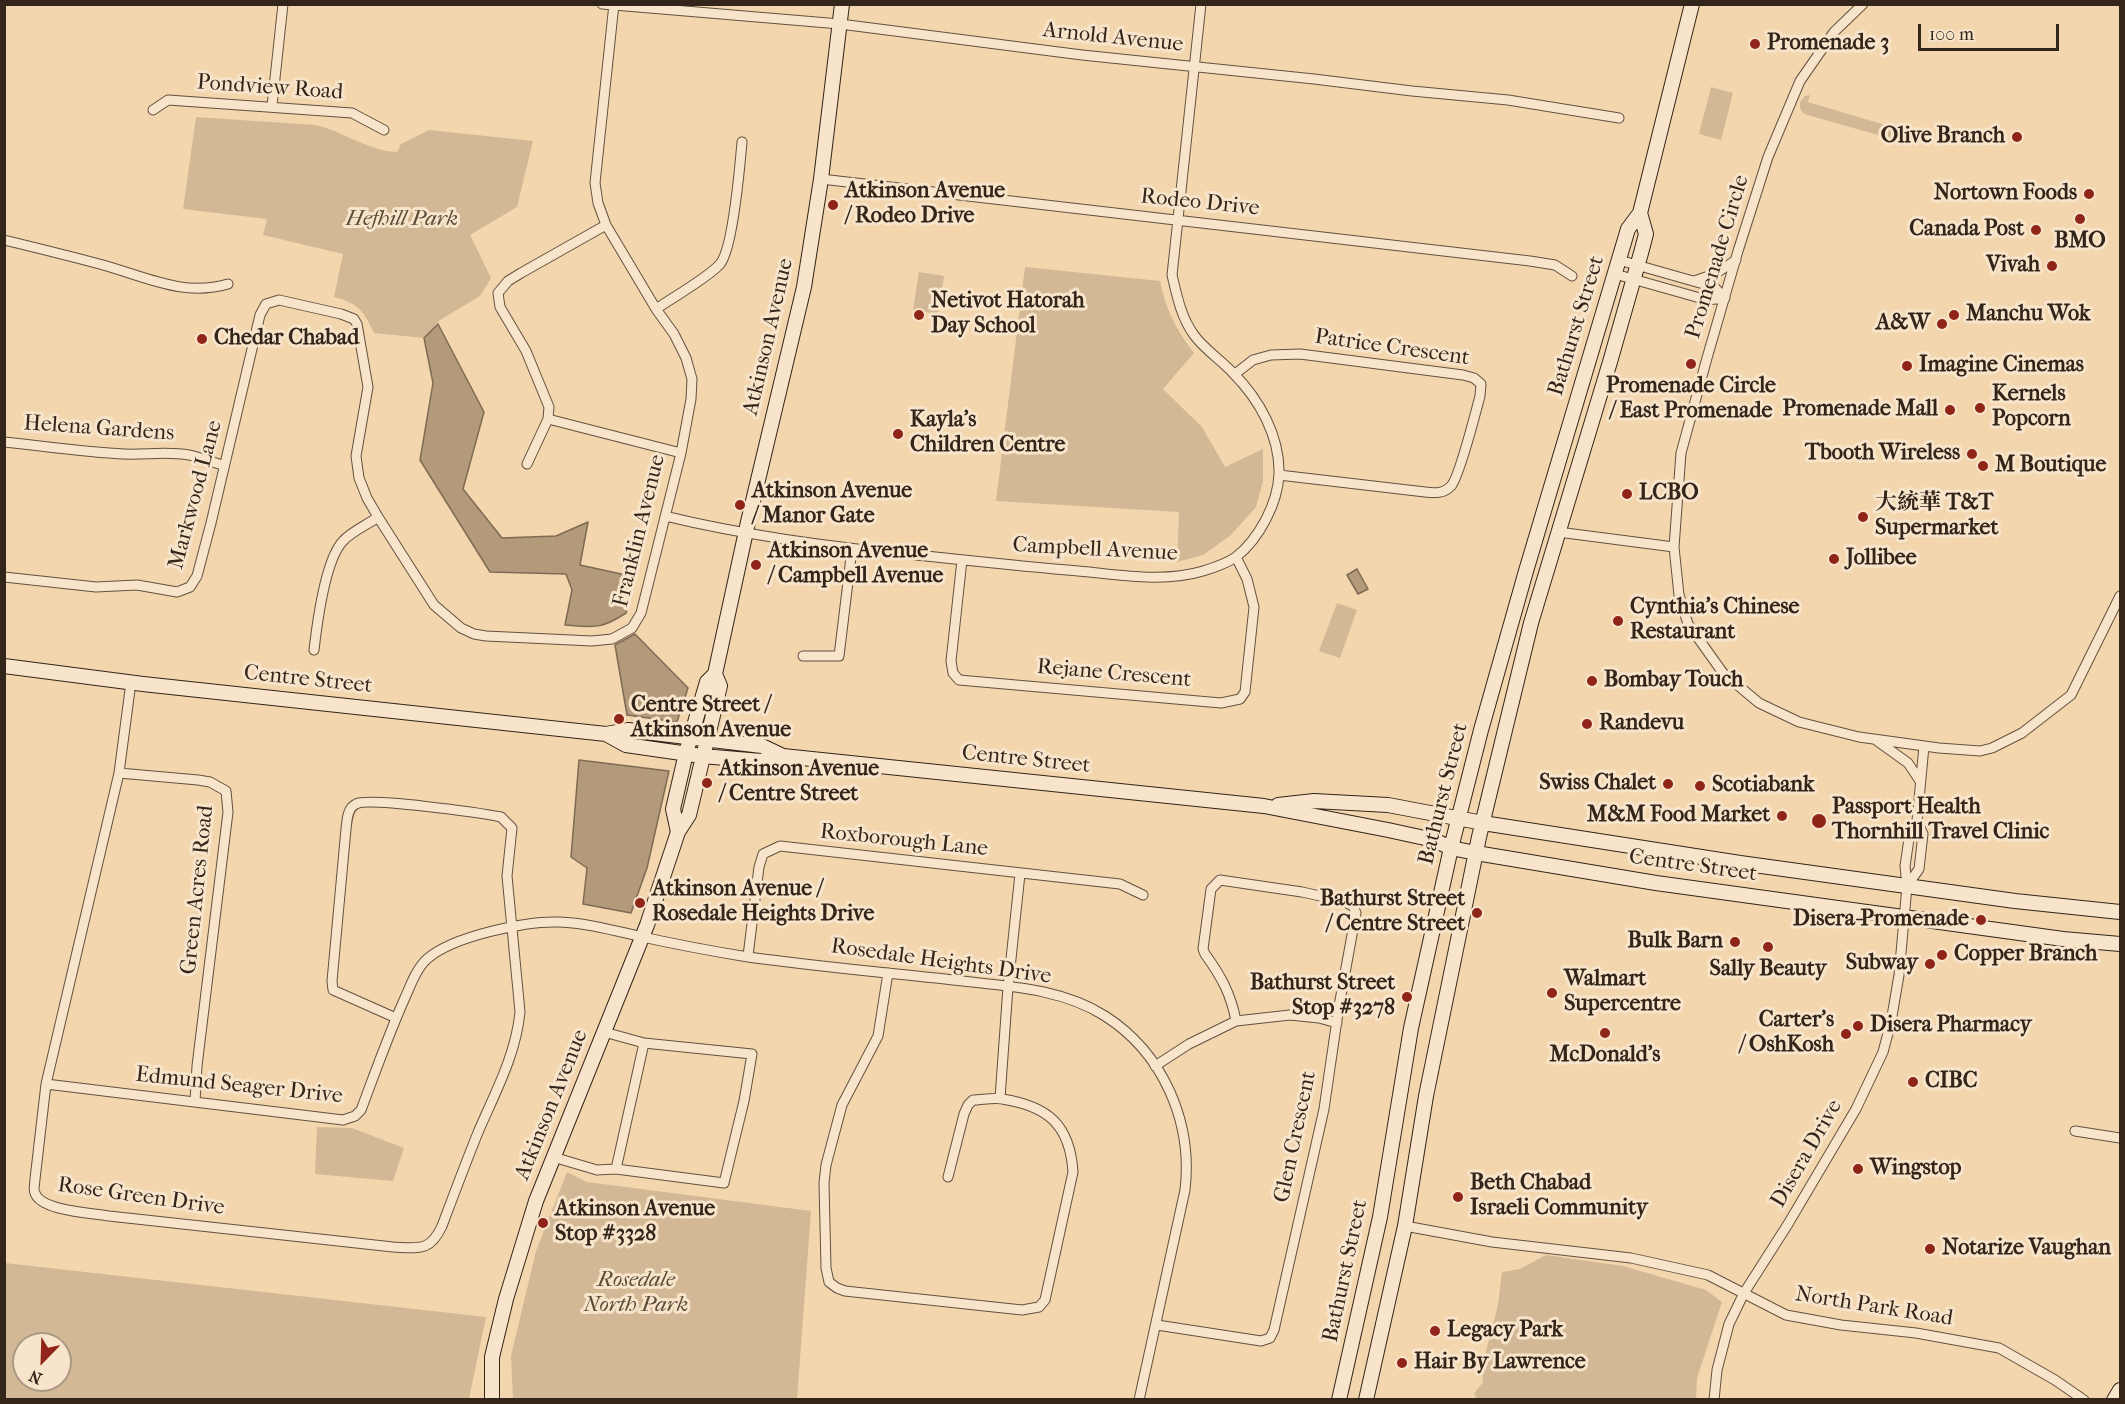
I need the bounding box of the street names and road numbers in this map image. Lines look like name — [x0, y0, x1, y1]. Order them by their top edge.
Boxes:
street label: Arnold Avenue — [1042, 18, 1184, 58]
street label: Pondview Road — [196, 70, 344, 106]
street label: Promenade Circle — [1681, 172, 1755, 342]
street label: Rodeo Drive — [1139, 184, 1261, 222]
street label: Bathurst Street — [1543, 253, 1611, 399]
street label: Atkinson Avenue — [738, 256, 800, 418]
street label: Patrice Crescent — [1313, 324, 1471, 372]
street label: Helena Gardens — [23, 411, 175, 447]
street label: Markwood Lane — [163, 418, 229, 572]
street label: Franklin Avenue — [608, 452, 672, 610]
street label: Campbell Avenue — [1012, 532, 1178, 568]
street label: Rejane Crescent — [1036, 654, 1192, 694]
street label: Centre Street — [242, 660, 374, 700]
street label: Bathurst Street — [1414, 720, 1474, 868]
street label: Centre Street — [960, 740, 1092, 780]
street label: Green Acres Road — [176, 804, 220, 976]
street label: Roxborough Lane — [819, 819, 989, 863]
street label: Centre Street — [1627, 844, 1759, 888]
street label: Rosedale Heights Drive — [829, 933, 1053, 991]
street label: Atkinson Avenue — [510, 1026, 594, 1184]
street label: Edmund Seager Drive — [134, 1062, 344, 1110]
street label: Glen Crescent — [1269, 1069, 1323, 1205]
street label: Disera Drive — [1765, 1095, 1849, 1213]
street label: Rose Green Drive — [56, 1172, 226, 1222]
street label: Bathurst Street — [1318, 1197, 1374, 1345]
street label: North Park Road — [1793, 1282, 1955, 1332]

